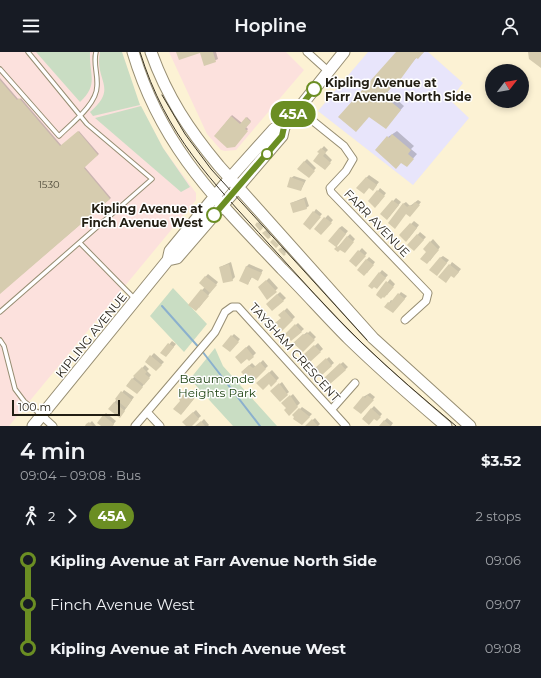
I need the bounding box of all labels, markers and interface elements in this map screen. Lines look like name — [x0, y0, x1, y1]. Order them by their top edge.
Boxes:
icon: menu — [20, 15, 42, 37]
text: Hopline — [234, 15, 307, 37]
icon: person — [499, 15, 521, 37]
north arrow — [485, 64, 529, 108]
map controls — [485, 64, 529, 108]
place label: Kipling Avenue at Farr Avenue North Side — [325, 75, 472, 104]
marker: Kipling Avenue at Farr Avenue North Side — [306, 81, 322, 97]
line badge: 45A — [270, 101, 316, 127]
text: 45A — [279, 105, 307, 123]
unlabelled marker — [261, 148, 273, 160]
house number: 1530 — [38, 178, 60, 191]
street label: FARR AVENUE — [341, 186, 413, 260]
place label: Kipling Avenue at Finch Avenue West — [81, 201, 204, 230]
marker: Kipling Avenue at Finch Avenue West — [206, 207, 222, 223]
street label: KIPLING AVENUE — [52, 289, 130, 381]
street label: TAYSHAM CRESCENT — [247, 299, 343, 405]
park label: Beaumonde Heights Park — [178, 371, 257, 400]
scale bar — [12, 398, 120, 417]
text: 100 m — [18, 400, 51, 414]
text: 4 min — [20, 438, 86, 465]
text: $3.52 — [481, 451, 521, 470]
text: 09:04 – 09:08 · Bus — [20, 467, 141, 483]
icon: walk — [20, 505, 42, 527]
icon: forward — [61, 505, 83, 527]
text: 45A — [97, 507, 126, 525]
text: 2 — [48, 508, 55, 524]
text: 2 stops — [476, 508, 521, 524]
text: Kipling Avenue at Farr Avenue North Side — [50, 551, 377, 570]
text: 09:06 — [485, 552, 521, 568]
text: Finch Avenue West — [50, 595, 195, 614]
text: 09:07 — [486, 596, 521, 612]
text: Kipling Avenue at Finch Avenue West — [50, 639, 346, 658]
text: 09:08 — [485, 640, 521, 656]

